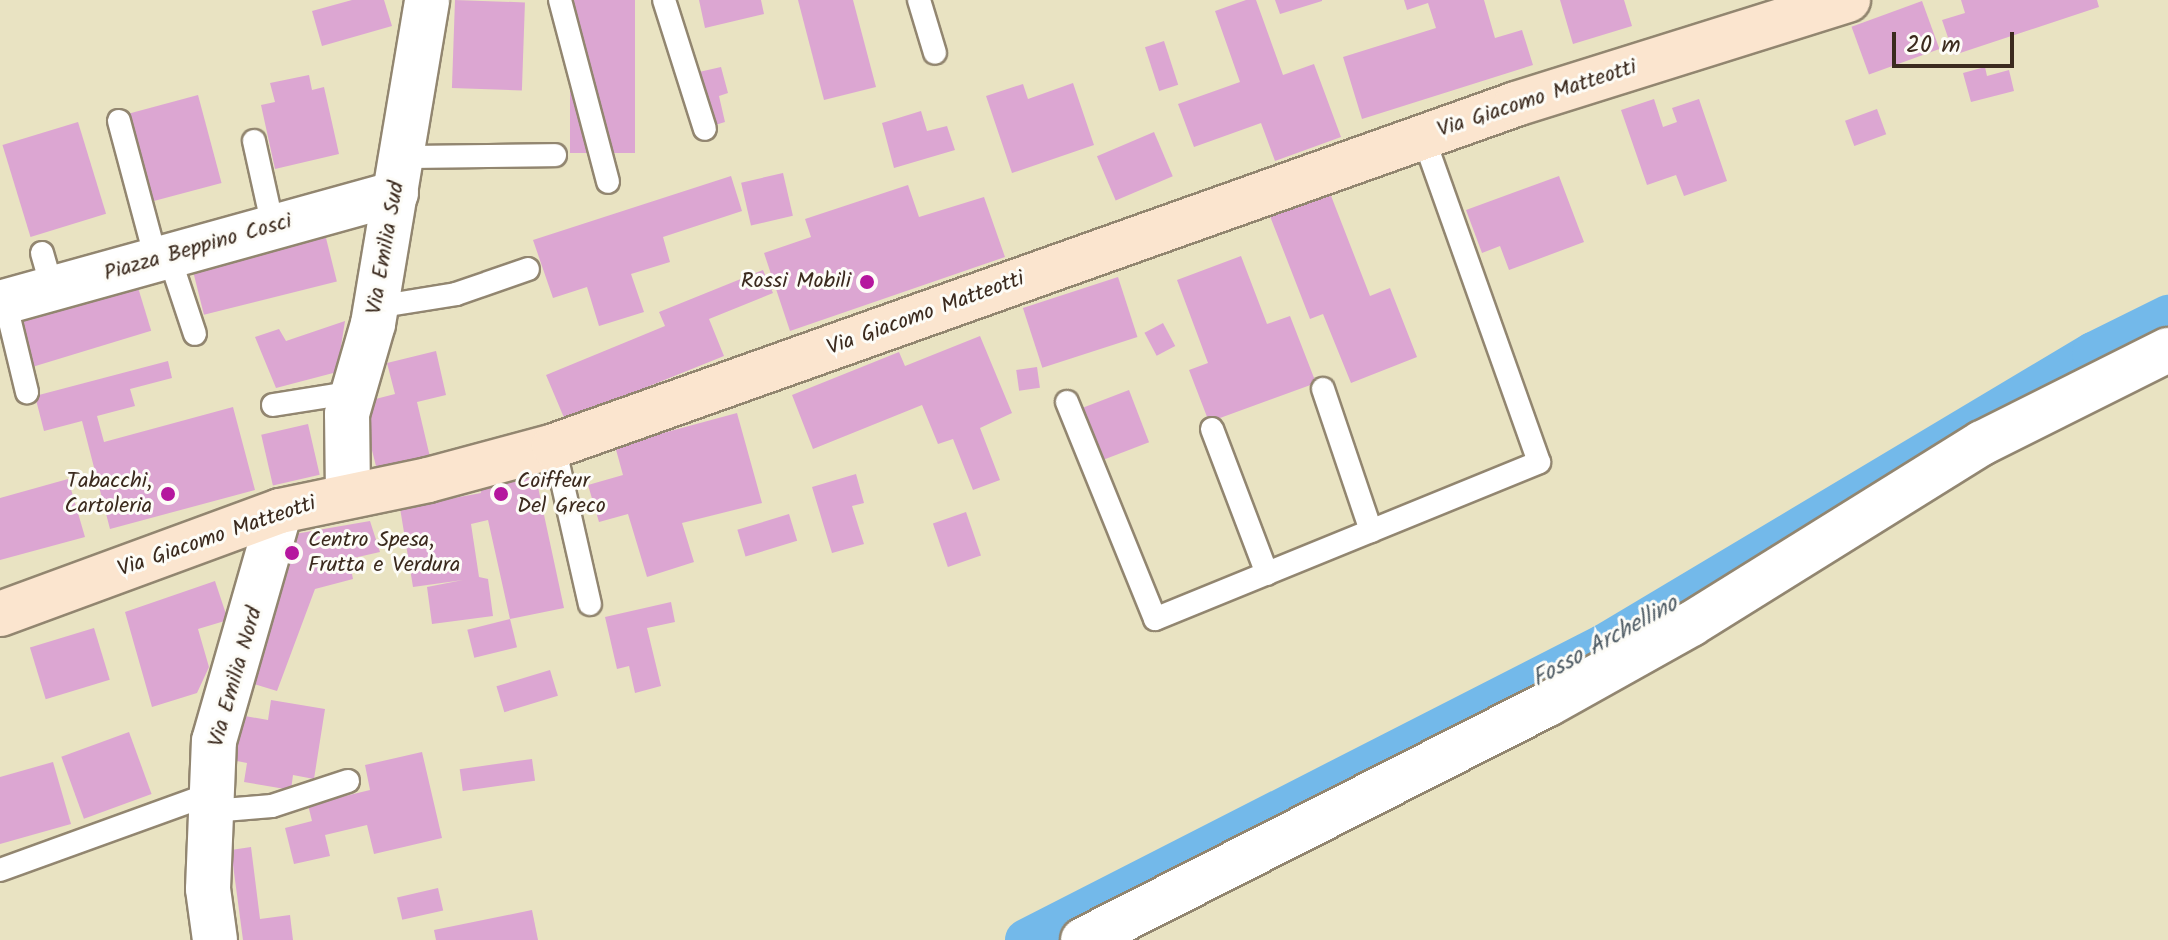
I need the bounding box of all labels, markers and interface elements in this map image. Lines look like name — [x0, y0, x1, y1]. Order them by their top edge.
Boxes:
scale bar — [1896, 16, 2018, 66]
text: 20 m — [1906, 26, 1961, 65]
street label: Via Giacomo Matteotti — [1434, 54, 1640, 144]
street label: Via Emilia Sud — [361, 179, 411, 317]
street label: Piazza Beppino Cosci — [101, 209, 295, 287]
street label: Via Giacomo Matteotti — [824, 266, 1028, 362]
place label: Rossi Mobili — [741, 269, 851, 295]
marker: Rossi Mobili — [858, 273, 876, 291]
place label: Tabacchi, Cartoleria — [65, 468, 152, 520]
place label: Coiffeur Del Greco — [517, 468, 606, 520]
marker: Tabacchi, Cartoleria — [159, 485, 177, 503]
marker: Coiffeur Del Greco — [492, 485, 510, 503]
street label: Via Giacomo Matteotti — [114, 491, 320, 583]
place label: Centro Spesa, Frutta e Verdura — [308, 527, 460, 578]
marker: Centro Spesa, Frutta e Verdura — [283, 544, 301, 562]
water label: Fosso Archellino — [1527, 590, 1683, 694]
street label: Via Emilia Nord — [203, 604, 269, 750]

